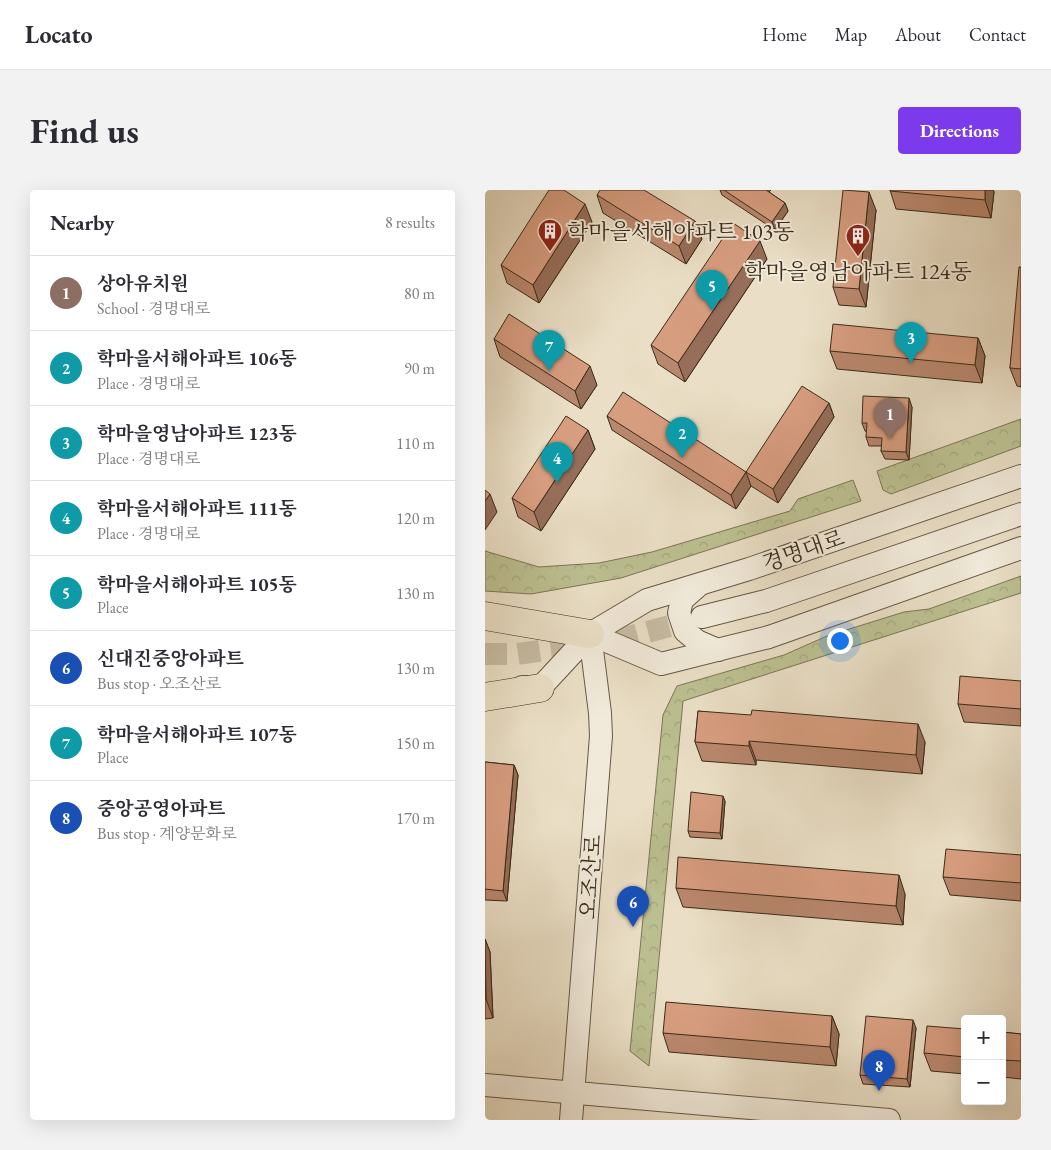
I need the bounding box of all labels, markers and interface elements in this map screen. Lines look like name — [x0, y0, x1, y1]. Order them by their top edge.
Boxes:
text: Locato — [25, 19, 93, 50]
text: Home — [762, 23, 807, 46]
text: Map — [835, 23, 867, 46]
text: About — [895, 23, 941, 46]
text: Contact — [969, 23, 1026, 46]
button: Directions — [898, 107, 1021, 154]
text: Find us — [30, 108, 139, 153]
text: Nearby — [50, 209, 114, 236]
text: 8 results — [385, 212, 435, 233]
place label: 학마을서해아파트 103동 — [567, 217, 794, 246]
building icon: 학마을서해아파트 103동 — [537, 218, 563, 252]
building icon: 학마을영남아파트 124동 — [845, 223, 871, 257]
place label: 학마을영남아파트 124동 — [744, 257, 972, 286]
pin: 5 — [696, 270, 728, 311]
text: 상아유치원 — [97, 271, 189, 296]
text: 1 — [62, 283, 70, 304]
text: 80 m — [404, 283, 435, 304]
text: School · 경명대로 — [97, 298, 210, 319]
pin: 3 — [895, 322, 927, 363]
pin: 7 — [533, 330, 565, 371]
text: 학마을서해아파트 106동 — [97, 346, 297, 371]
text: 2 — [62, 358, 70, 379]
text: 90 m — [404, 358, 435, 379]
text: Place · 경명대로 — [97, 373, 200, 394]
pin: 1 — [874, 398, 906, 439]
pin: 2 — [666, 417, 698, 458]
text: 학마을영남아파트 123동 — [97, 421, 297, 446]
text: 3 — [62, 433, 70, 454]
text: 110 m — [396, 433, 435, 454]
pin: 4 — [541, 442, 573, 483]
text: Place · 경명대로 — [97, 448, 200, 469]
text: 학마을서해아파트 111동 — [97, 496, 297, 521]
text: 4 — [62, 508, 70, 529]
text: 120 m — [396, 508, 435, 529]
text: Place · 경명대로 — [97, 523, 200, 544]
street label: 경명대로 — [758, 523, 848, 578]
text: 학마을서해아파트 105동 — [97, 572, 297, 597]
text: 5 — [62, 583, 70, 604]
text: 130 m — [396, 583, 435, 604]
text: Place — [97, 597, 129, 618]
your location — [827, 628, 853, 654]
text: 신대진중앙아파트 — [97, 646, 244, 671]
text: 6 — [62, 658, 70, 679]
text: 130 m — [396, 658, 435, 679]
text: Bus stop · 오조산로 — [97, 673, 221, 694]
text: 학마을서해아파트 107동 — [97, 722, 297, 747]
text: 7 — [62, 733, 70, 754]
text: 150 m — [396, 733, 435, 754]
text: Place — [97, 747, 129, 768]
text: 중앙공영아파트 — [97, 796, 225, 821]
text: 8 — [62, 808, 70, 829]
text: 170 m — [396, 808, 435, 829]
text: Bus stop · 계양문화로 — [97, 823, 237, 844]
street label: 오조산로 — [573, 834, 608, 920]
pin: 6 — [617, 886, 649, 927]
map controls — [961, 1015, 1006, 1105]
button: + — [961, 1015, 1006, 1060]
pin: 8 — [863, 1050, 895, 1091]
button: − — [961, 1060, 1006, 1105]

